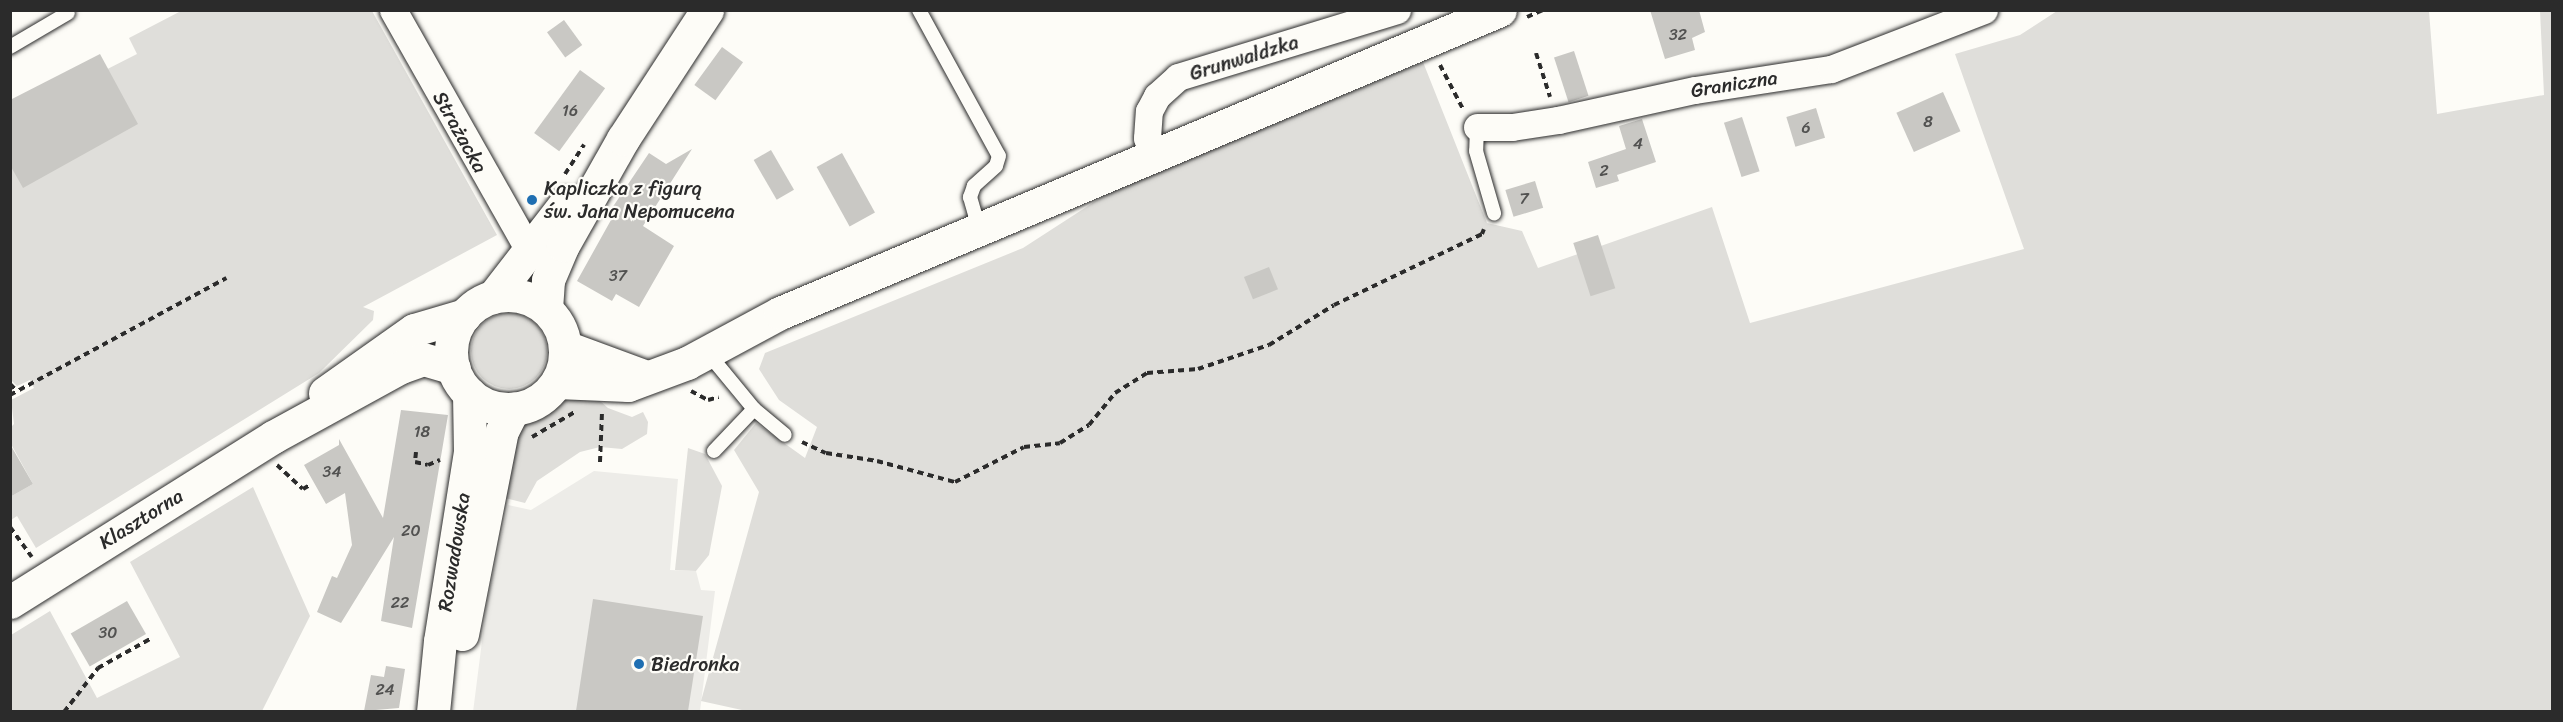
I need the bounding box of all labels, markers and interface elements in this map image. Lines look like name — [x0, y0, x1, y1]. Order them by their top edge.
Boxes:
house number: 32 — [1669, 25, 1687, 45]
street label: Grunwaldzka — [1187, 30, 1301, 86]
street label: Graniczna — [1689, 65, 1779, 103]
street label: Strażacka — [428, 87, 492, 177]
house number: 16 — [562, 101, 578, 121]
house number: 8 — [1923, 112, 1933, 132]
house number: 6 — [1801, 118, 1811, 138]
house number: 4 — [1633, 134, 1643, 154]
house number: 2 — [1599, 161, 1609, 181]
place label: Kapliczka z figurą św. Jana Nepomucena — [544, 176, 736, 223]
house number: 7 — [1519, 189, 1529, 209]
marker: Kapliczka z figurą św. Jana Nepomucena — [525, 193, 539, 207]
house number: 37 — [609, 266, 627, 286]
house number: 18 — [414, 422, 430, 442]
house number: 34 — [323, 462, 341, 482]
street label: Klasztorna — [95, 484, 187, 554]
street label: Rozwadowska — [433, 491, 475, 613]
house number: 20 — [401, 521, 421, 541]
house number: 22 — [391, 593, 409, 613]
house number: 30 — [99, 623, 117, 643]
place label: Biedronka — [651, 652, 740, 676]
marker: Biedronka — [632, 657, 646, 671]
house number: 24 — [375, 680, 395, 700]

